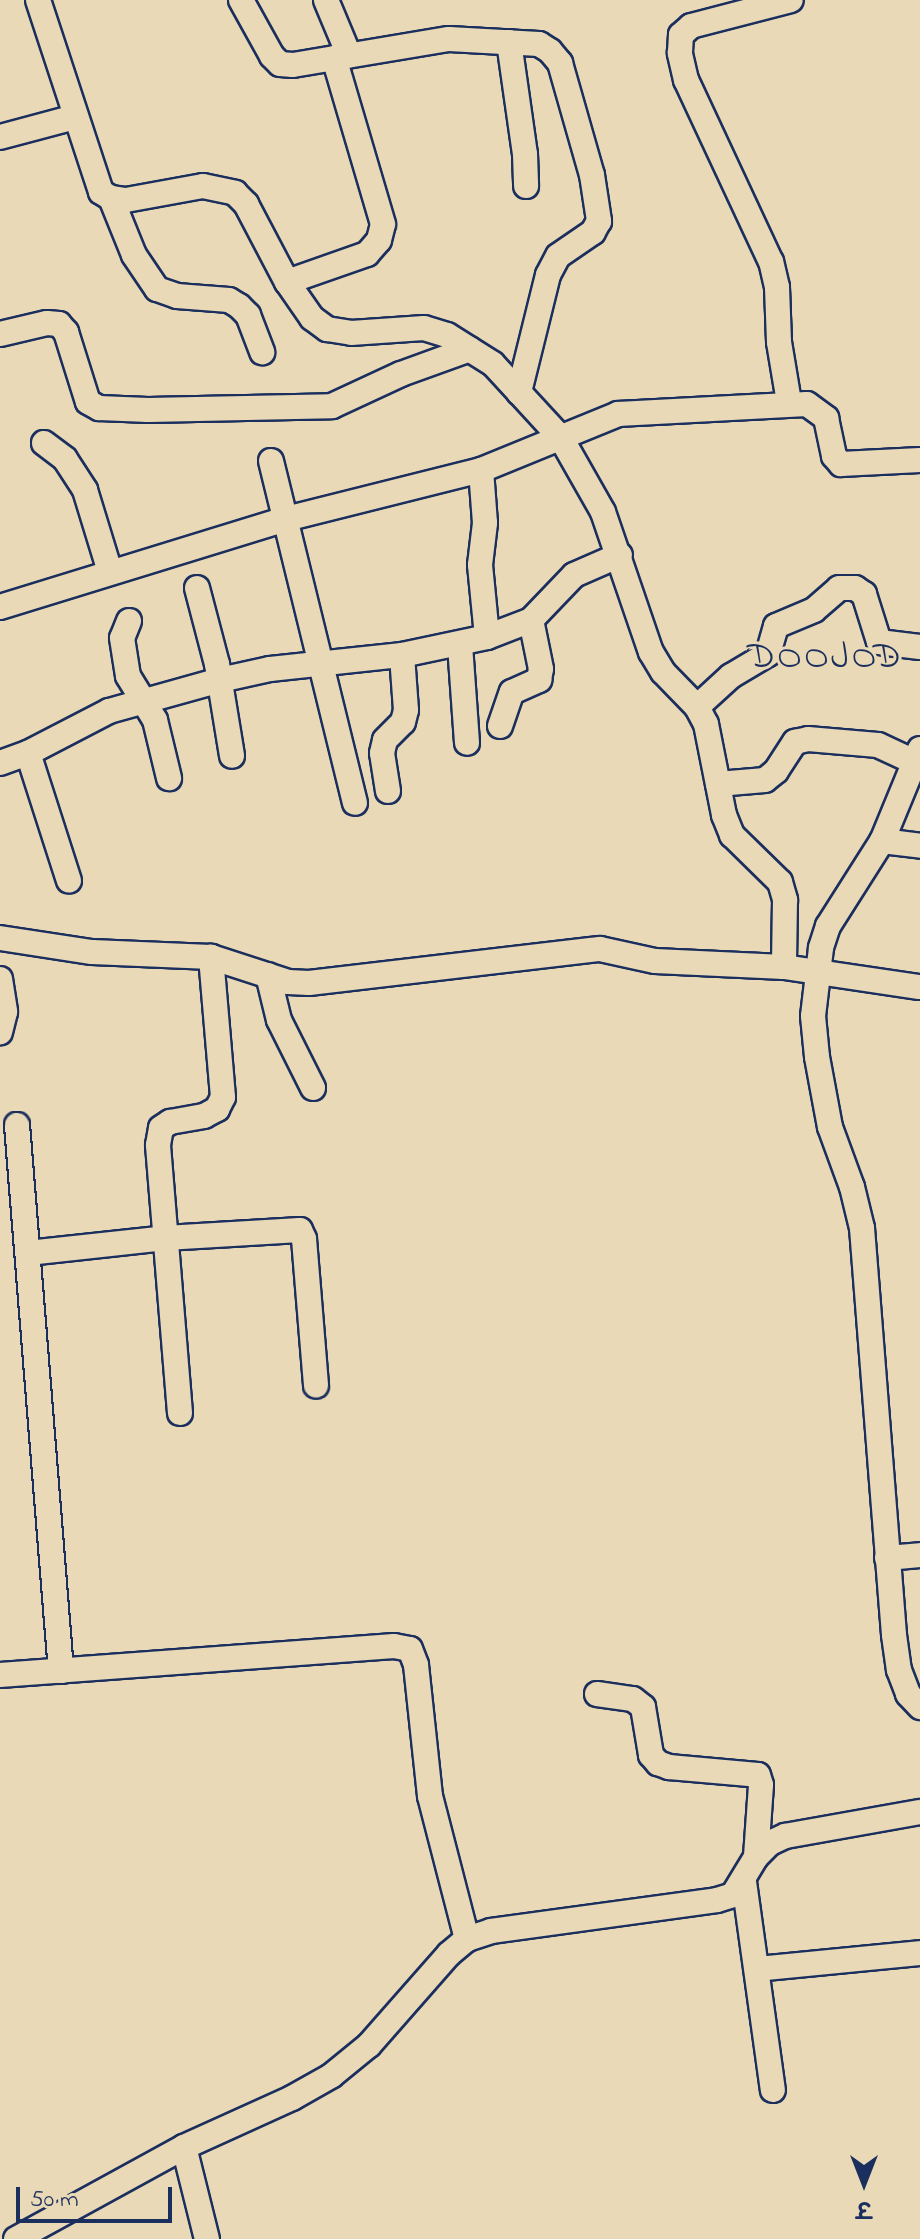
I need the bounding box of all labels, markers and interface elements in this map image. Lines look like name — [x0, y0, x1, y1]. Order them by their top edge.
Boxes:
district label: DOOJOD — [747, 636, 903, 682]
north arrow — [824, 2143, 904, 2223]
scale bar — [20, 2171, 176, 2221]
text: 50 m — [30, 2183, 79, 2218]
text: उ — [857, 2191, 871, 2223]

